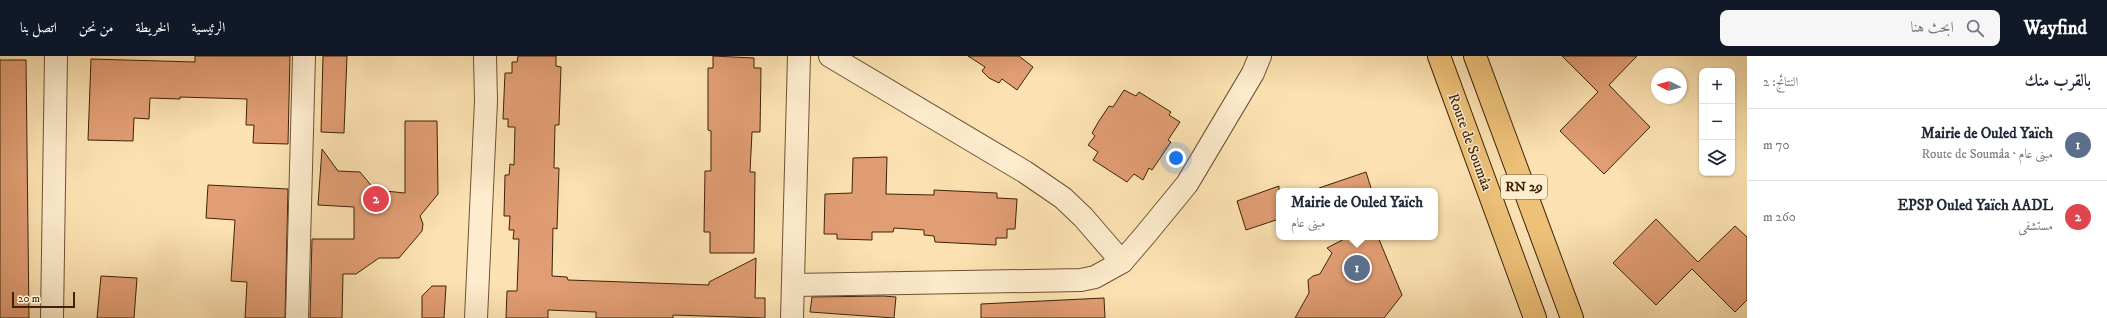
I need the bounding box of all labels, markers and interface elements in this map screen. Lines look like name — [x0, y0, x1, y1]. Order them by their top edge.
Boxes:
search box — [1720, 10, 2000, 46]
icon: search — [1964, 17, 1986, 39]
text: Wayfind — [2024, 17, 2087, 40]
text: ابحث هنا — [1910, 18, 1954, 37]
text: اتصل بنا — [20, 19, 57, 37]
text: من نحن — [79, 19, 114, 37]
text: الخريطة — [136, 19, 170, 37]
text: الرئيسية — [192, 19, 225, 37]
north arrow — [1651, 68, 1687, 104]
map controls — [1699, 68, 1735, 176]
button: + — [1699, 68, 1735, 104]
text: بالقرب منك — [2025, 70, 2091, 92]
text: النتائج: 2 — [1763, 74, 1798, 90]
street label: Route de Soumâa — [1444, 91, 1497, 194]
button: − — [1699, 104, 1735, 140]
text: Mairie de Ouled Yaïch — [1921, 124, 2053, 143]
text: 70 m — [1763, 137, 1789, 153]
text: 1 — [2076, 137, 2080, 153]
button: layers — [1699, 140, 1735, 176]
text: مبنى عام · Route de Soumâa — [1921, 146, 2053, 162]
your location — [1166, 148, 1186, 168]
road number: RN 29 — [1501, 175, 1547, 199]
pin: 2 — [363, 184, 389, 214]
popup — [1276, 188, 1438, 240]
text: Mairie de Ouled Yaïch — [1291, 193, 1423, 212]
text: EPSP Ouled Yaïch AADL — [1897, 196, 2053, 215]
text: 260 m — [1763, 209, 1796, 225]
text: 2 — [2075, 209, 2081, 225]
text: مبنى عام — [1291, 215, 1325, 231]
text: مستشفى — [2018, 218, 2053, 234]
pin: 1 — [1344, 253, 1370, 283]
scale bar — [12, 290, 75, 309]
text: 20 m — [18, 292, 40, 306]

